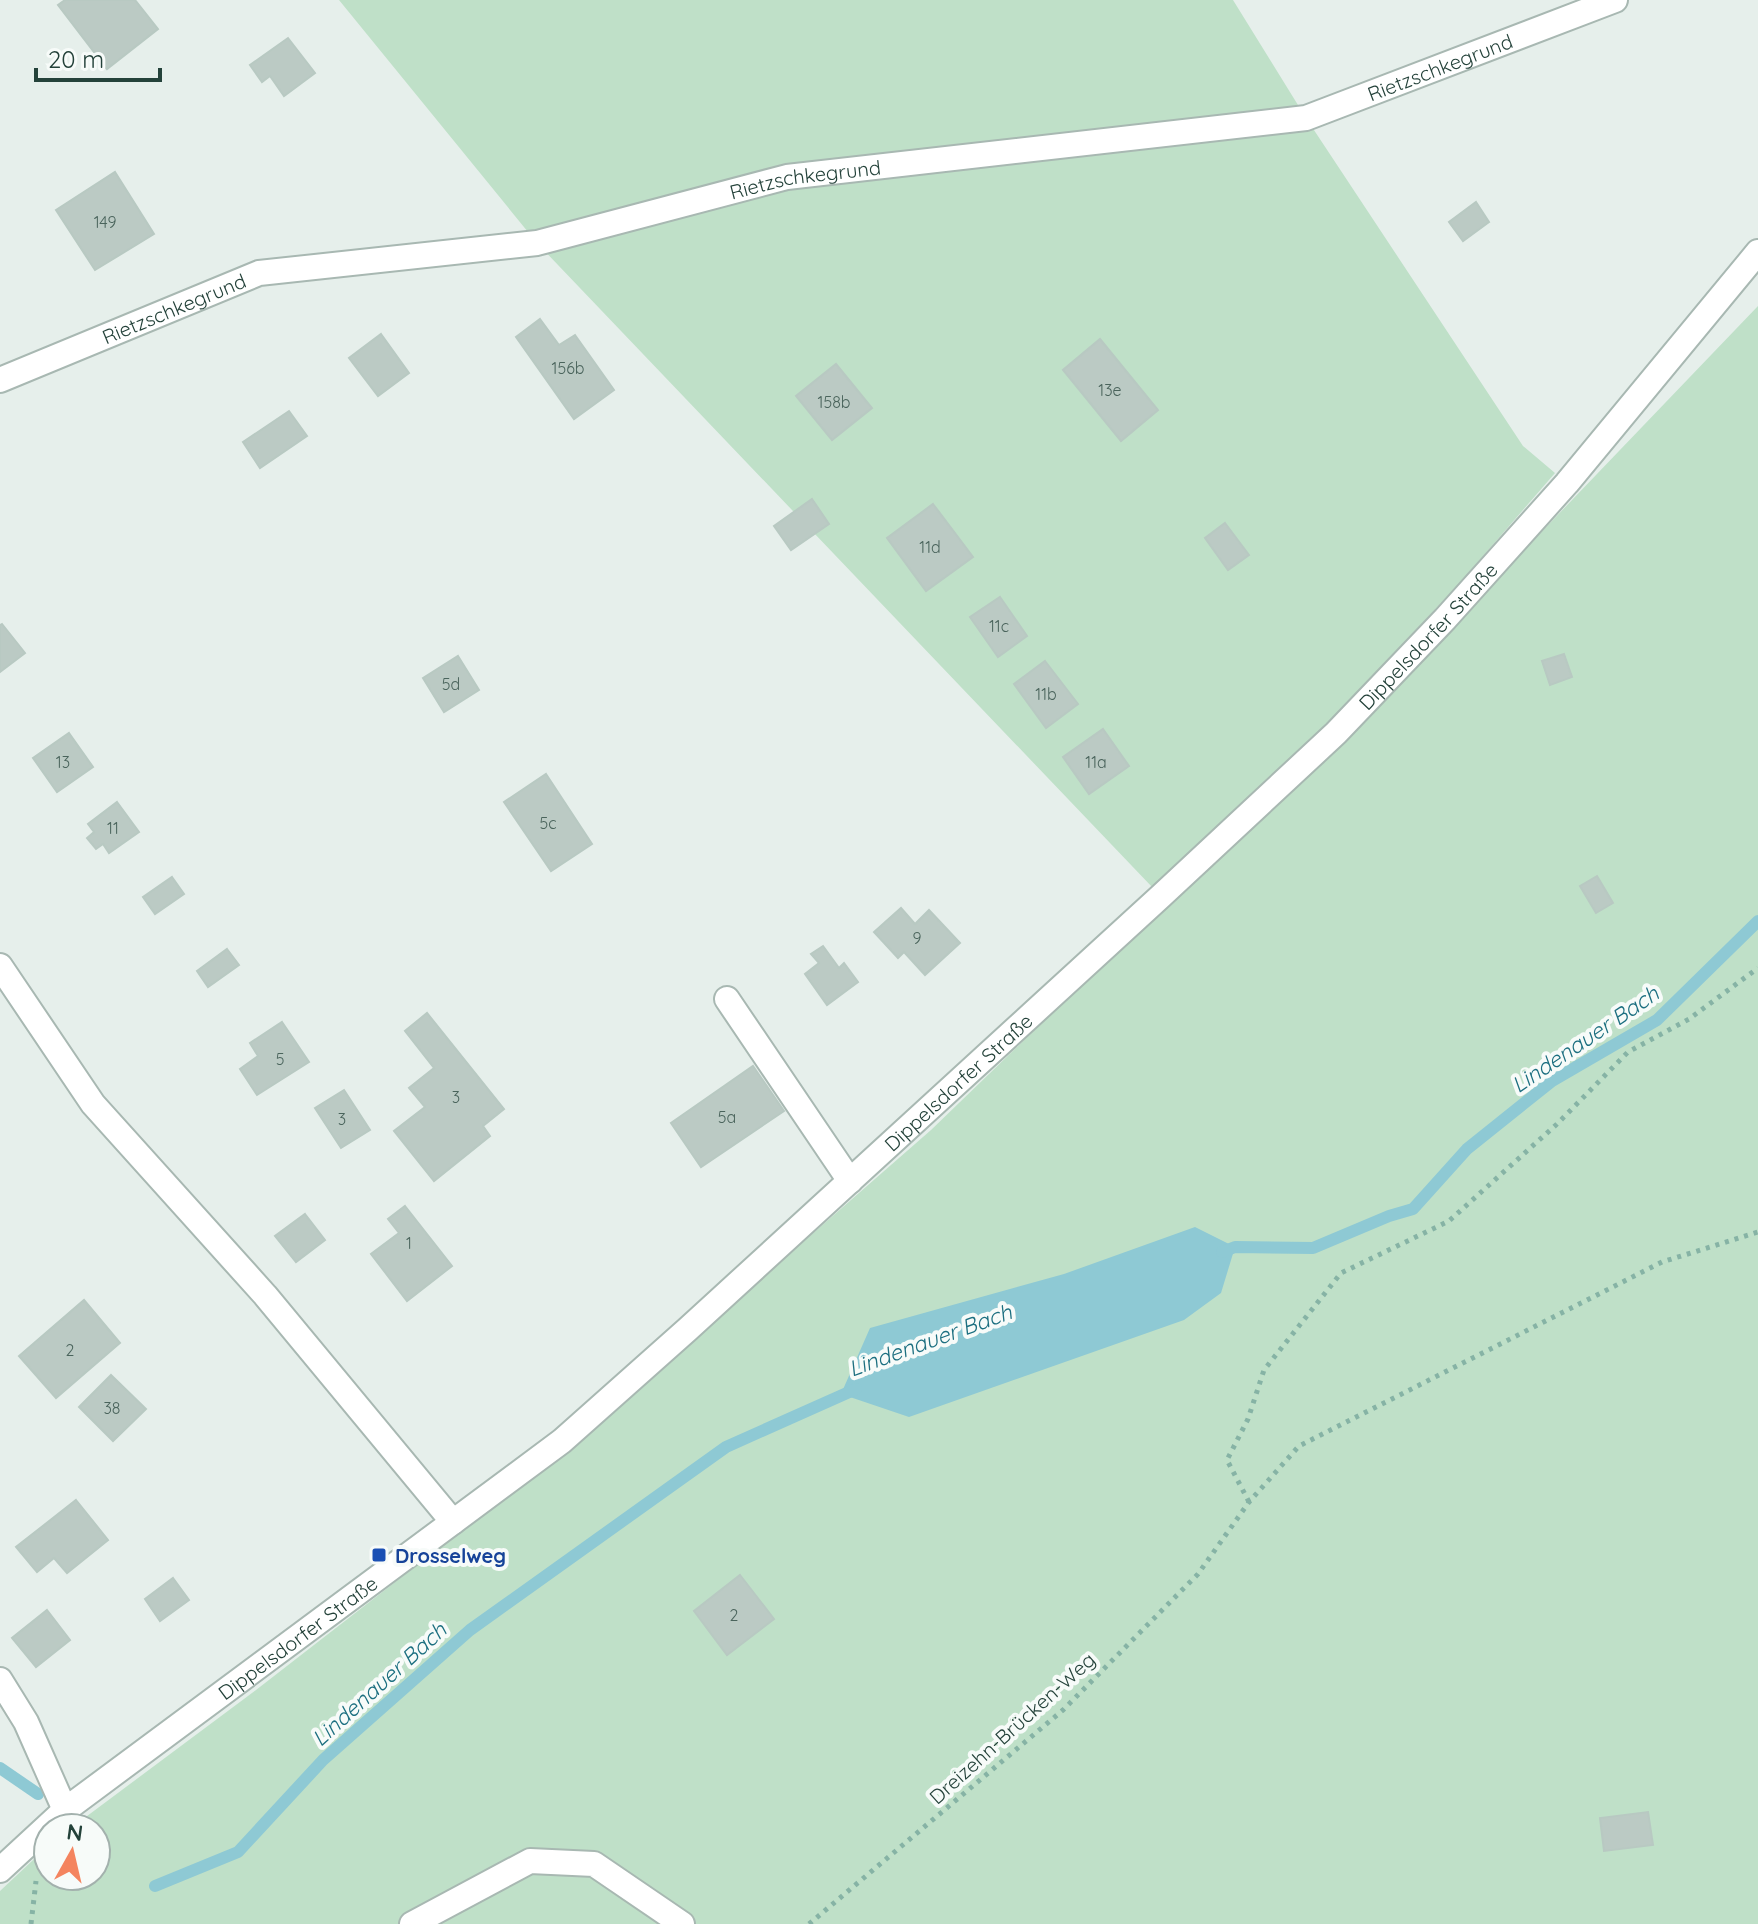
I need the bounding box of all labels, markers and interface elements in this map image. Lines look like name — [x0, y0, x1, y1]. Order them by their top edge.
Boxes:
street label: Rietzschkegrund — [1364, 28, 1516, 106]
scale bar — [36, 32, 160, 82]
text: 20 m — [48, 44, 104, 74]
street label: Rietzschkegrund — [727, 154, 882, 204]
house number: 149 — [94, 212, 116, 232]
street label: Rietzschkegrund — [98, 267, 249, 349]
house number: 156b — [552, 358, 584, 378]
house number: 13e — [1098, 380, 1122, 400]
house number: 158b — [818, 392, 850, 412]
house number: 11d — [919, 537, 941, 557]
street label: Dippelsdorfer Straße — [1353, 557, 1502, 715]
house number: 11c — [989, 616, 1009, 636]
house number: 5d — [442, 674, 460, 694]
house number: 11b — [1035, 684, 1057, 704]
house number: 13 — [56, 752, 70, 772]
house number: 11a — [1085, 752, 1107, 772]
house number: 5c — [539, 813, 557, 833]
house number: 11 — [107, 818, 119, 838]
house number: 9 — [913, 928, 922, 948]
water label: Lindenauer Bach — [1506, 979, 1664, 1099]
street label: Dippelsdorfer Straße — [879, 1008, 1037, 1156]
house number: 5 — [276, 1049, 284, 1069]
house number: 3 — [452, 1087, 460, 1107]
house number: 5a — [718, 1107, 736, 1127]
house number: 3 — [338, 1109, 346, 1129]
house number: 1 — [406, 1233, 412, 1253]
water label: Lindenauer Bach — [845, 1297, 1016, 1383]
house number: 2 — [66, 1340, 75, 1360]
house number: 38 — [103, 1398, 121, 1418]
place label: Drosselweg — [395, 1543, 506, 1568]
marker: Drosselweg — [370, 1546, 388, 1564]
street label: Dippelsdorfer Straße — [213, 1570, 382, 1705]
house number: 2 — [730, 1605, 739, 1625]
water label: Lindenauer Bach — [306, 1616, 453, 1752]
street label: Dreizehn-Brücken-Weg — [924, 1647, 1100, 1809]
north arrow — [32, 1812, 112, 1892]
text: N — [65, 1817, 85, 1847]

